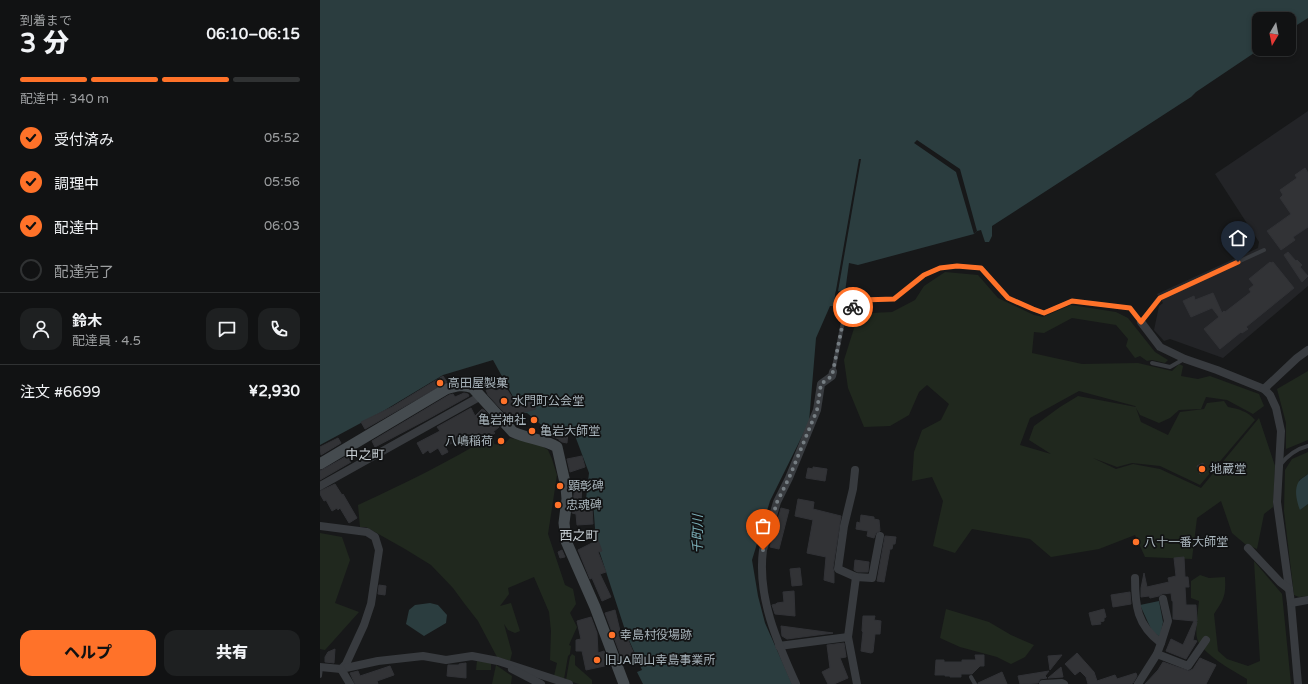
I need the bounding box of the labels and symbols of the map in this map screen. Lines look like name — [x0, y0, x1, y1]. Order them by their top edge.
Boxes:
north arrow — [1252, 12, 1296, 56]
pin — [1221, 221, 1255, 262]
courier — [833, 287, 873, 327]
place label: 高田屋製菓 — [448, 376, 508, 390]
marker: 高田屋製菓 — [435, 378, 445, 388]
place label: 水門町公会堂 — [512, 394, 584, 408]
marker: 水門町公会堂 — [499, 396, 509, 406]
place label: 亀岩神社 — [478, 413, 526, 427]
marker: 亀岩神社 — [529, 415, 539, 425]
place label: 亀岩大師堂 — [540, 424, 600, 438]
marker: 亀岩大師堂 — [527, 426, 537, 436]
place label: 八嶋稲荷 — [445, 434, 493, 448]
marker: 八嶋稲荷 — [496, 436, 506, 446]
district label: 中之町 — [345, 447, 385, 463]
place label: 地蔵堂 — [1210, 462, 1246, 476]
marker: 地蔵堂 — [1197, 464, 1207, 474]
place label: 顕彰碑 — [568, 479, 604, 493]
marker: 顕彰碑 — [555, 481, 565, 491]
place label: 忠魂碑 — [566, 498, 602, 512]
marker: 忠魂碑 — [553, 500, 563, 510]
pin — [746, 509, 780, 550]
water label: 千町川 — [690, 513, 706, 554]
district label: 西之町 — [559, 528, 599, 544]
place label: 八十一番大師堂 — [1144, 535, 1228, 549]
marker: 八十一番大師堂 — [1131, 537, 1141, 547]
place label: 幸島村役場跡 — [620, 628, 692, 642]
marker: 幸島村役場跡 — [607, 630, 617, 640]
place label: 旧JA岡山幸島事業所 — [605, 653, 716, 667]
marker: 旧JA岡山幸島事業所 — [592, 655, 602, 665]

